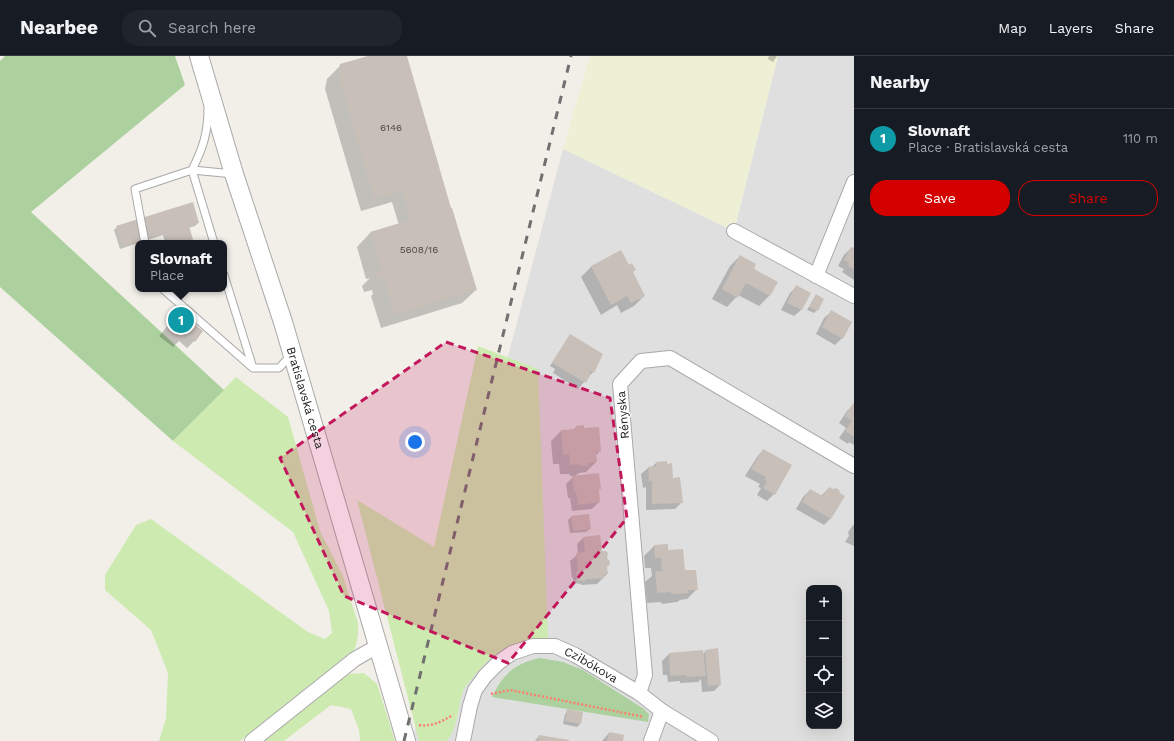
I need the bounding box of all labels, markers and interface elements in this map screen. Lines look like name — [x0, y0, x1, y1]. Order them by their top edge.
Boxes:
search box — [122, 10, 402, 46]
text: Nearbee — [20, 16, 98, 39]
icon: search — [136, 17, 158, 39]
text: Search here — [168, 19, 256, 37]
text: Map — [998, 20, 1027, 36]
text: Layers — [1049, 20, 1093, 36]
text: Share — [1115, 20, 1154, 36]
text: Nearby — [870, 72, 929, 92]
house number: 6146 — [380, 122, 402, 133]
text: Slovnaft — [908, 122, 970, 140]
text: 1 — [880, 131, 886, 146]
text: 110 m — [1123, 131, 1158, 146]
text: Place · Bratislavská cesta — [908, 140, 1068, 155]
button: Save — [870, 180, 1010, 216]
button: Share — [1018, 180, 1158, 216]
popup — [135, 240, 227, 292]
house number: 5608/16 — [400, 244, 438, 255]
text: Slovnaft — [150, 250, 212, 268]
text: Place — [150, 268, 184, 283]
pin: 1 — [168, 305, 194, 335]
street label: Bratislavská cesta — [284, 345, 327, 451]
street label: Rényska — [614, 390, 632, 439]
your location — [405, 432, 425, 452]
map controls — [806, 585, 842, 729]
button: + — [806, 585, 842, 621]
button: − — [806, 621, 842, 657]
street label: Czibókova — [562, 644, 620, 686]
button: locate — [806, 657, 842, 693]
button: layers — [806, 693, 842, 729]

